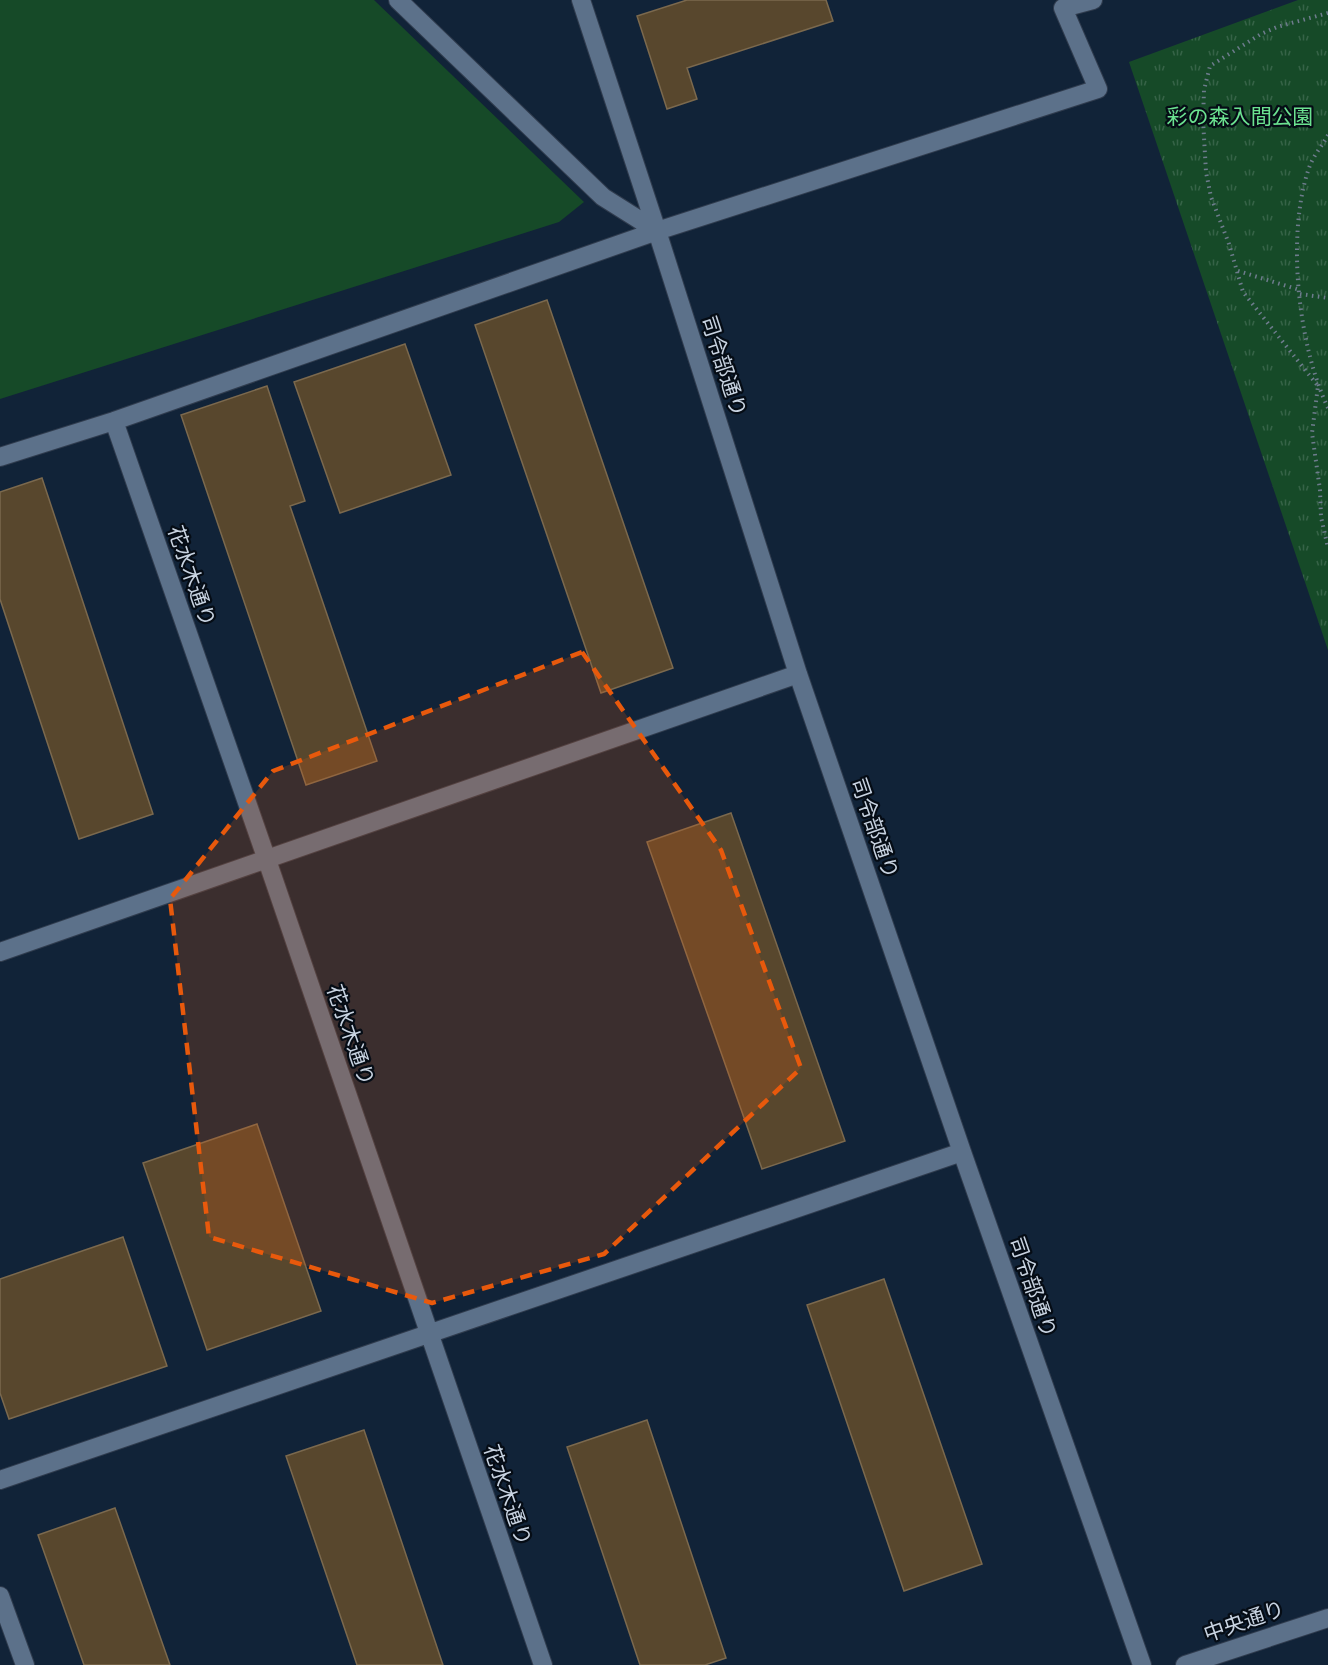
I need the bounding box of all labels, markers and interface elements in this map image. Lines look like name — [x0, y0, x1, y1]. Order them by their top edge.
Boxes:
park label: 彩の森入間公園 — [1167, 104, 1314, 129]
street label: 司令部通り — [696, 312, 752, 420]
street label: 花水木通り — [163, 522, 221, 630]
street label: 司令部通り — [846, 774, 904, 882]
street label: 花水木通り — [322, 981, 380, 1089]
street label: 司令部通り — [1004, 1233, 1062, 1341]
street label: 花水木通り — [479, 1441, 537, 1549]
street label: 中央通り — [1200, 1596, 1288, 1646]

